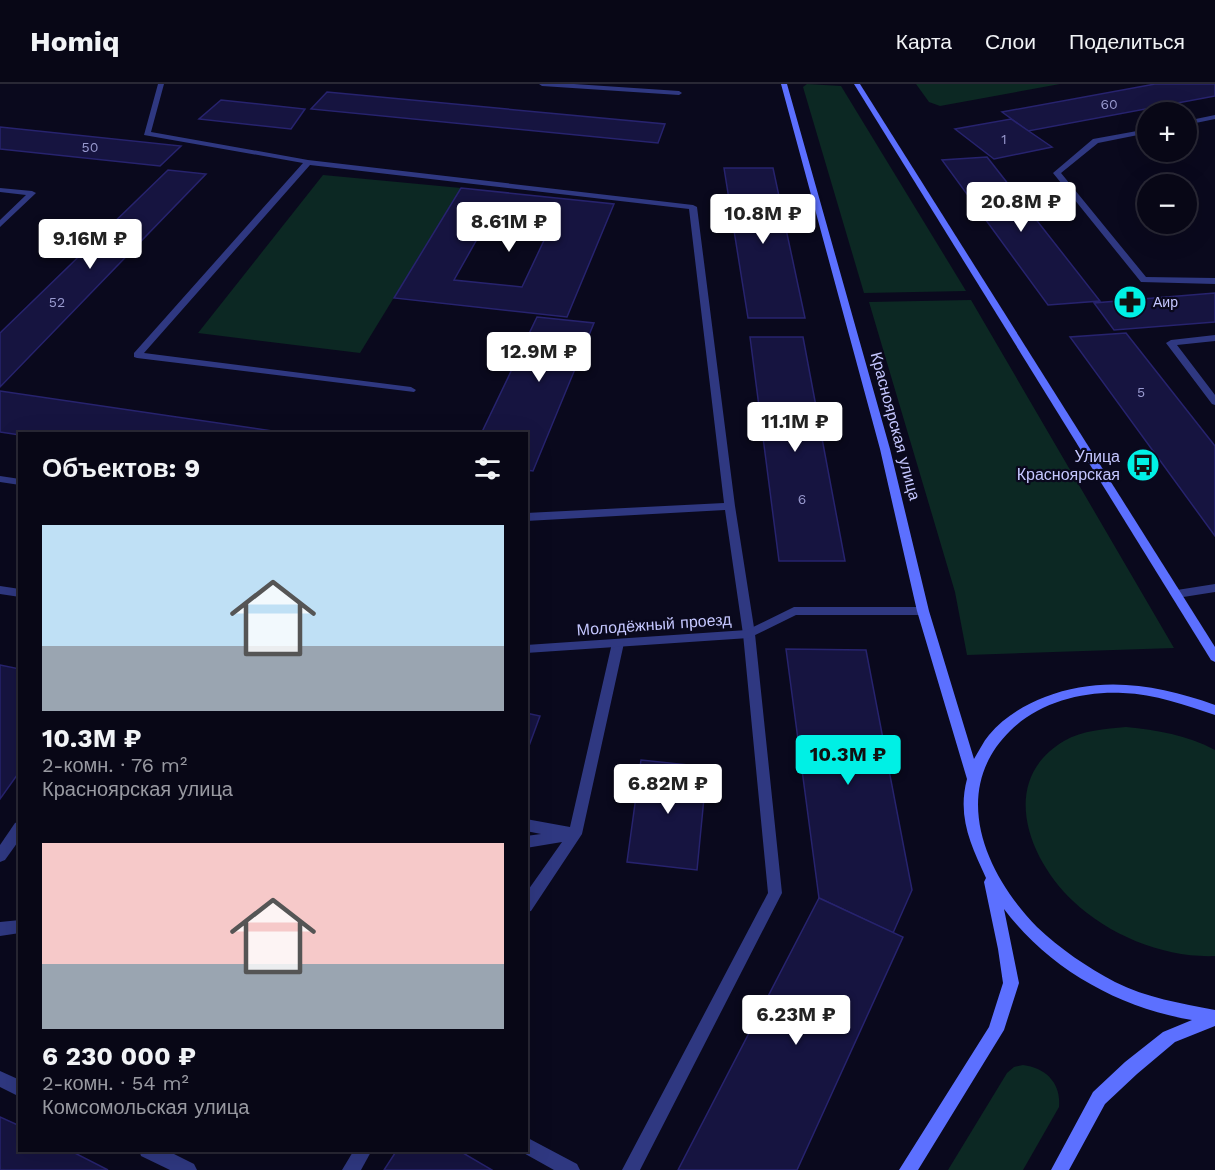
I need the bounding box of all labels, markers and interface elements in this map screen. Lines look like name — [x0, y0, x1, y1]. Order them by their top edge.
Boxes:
text: Homiq — [30, 25, 120, 58]
text: Карта — [896, 29, 952, 54]
text: Слои — [985, 29, 1036, 54]
text: Поделиться — [1069, 29, 1185, 54]
house number: 60 — [1100, 96, 1118, 112]
map controls — [1137, 102, 1197, 234]
button: + — [1137, 102, 1197, 162]
house number: 1 — [1001, 131, 1007, 147]
house number: 50 — [82, 139, 98, 155]
button: − — [1137, 174, 1197, 234]
pin: 20.8M ₽ — [966, 182, 1076, 233]
text: 20.8M ₽ — [981, 189, 1061, 213]
pin: 10.8M ₽ — [708, 194, 818, 245]
text: 10.8M ₽ — [724, 201, 802, 225]
pin: 8.61M ₽ — [454, 202, 564, 253]
text: 8.61M ₽ — [471, 209, 547, 233]
pin: 9.16M ₽ — [35, 219, 145, 270]
text: 9.16M ₽ — [53, 226, 127, 250]
pharmacy icon: Аир — [1112, 284, 1148, 320]
house number: 52 — [49, 294, 65, 310]
place label: Аир — [1153, 294, 1178, 310]
pin: 12.9M ₽ — [484, 332, 594, 383]
text: 12.9M ₽ — [501, 339, 577, 363]
street label: Красноярская улица — [867, 350, 924, 502]
house number: 5 — [1137, 384, 1145, 400]
pin: 11.1M ₽ — [740, 402, 850, 453]
text: 11.1M ₽ — [761, 409, 829, 433]
place label: Улица Красноярская — [1017, 447, 1120, 484]
bus stop icon: Улица Красноярская — [1125, 447, 1161, 483]
icon: filters — [471, 452, 504, 485]
text: Объектов: 9 — [42, 453, 200, 483]
house number: 6 — [798, 491, 806, 507]
icon: home — [219, 564, 327, 672]
street label: Молодёжный проезд — [576, 610, 733, 639]
text: 10.3M ₽ — [42, 723, 142, 753]
pin: 10.3M ₽ — [793, 735, 903, 786]
text: 10.3M ₽ — [810, 742, 886, 766]
text: 2-комн. · 76 m² — [42, 753, 187, 777]
pin: 6.82M ₽ — [613, 764, 723, 815]
text: 6.82M ₽ — [628, 771, 708, 795]
text: Красноярская улица — [42, 777, 233, 801]
icon: home — [219, 882, 327, 990]
pin: 6.23M ₽ — [741, 995, 851, 1046]
text: 6.23M ₽ — [756, 1002, 836, 1026]
text: 6 230 000 ₽ — [42, 1041, 196, 1071]
text: 2-комн. · 54 m² — [42, 1071, 189, 1095]
text: Комсомольская улица — [42, 1095, 249, 1119]

